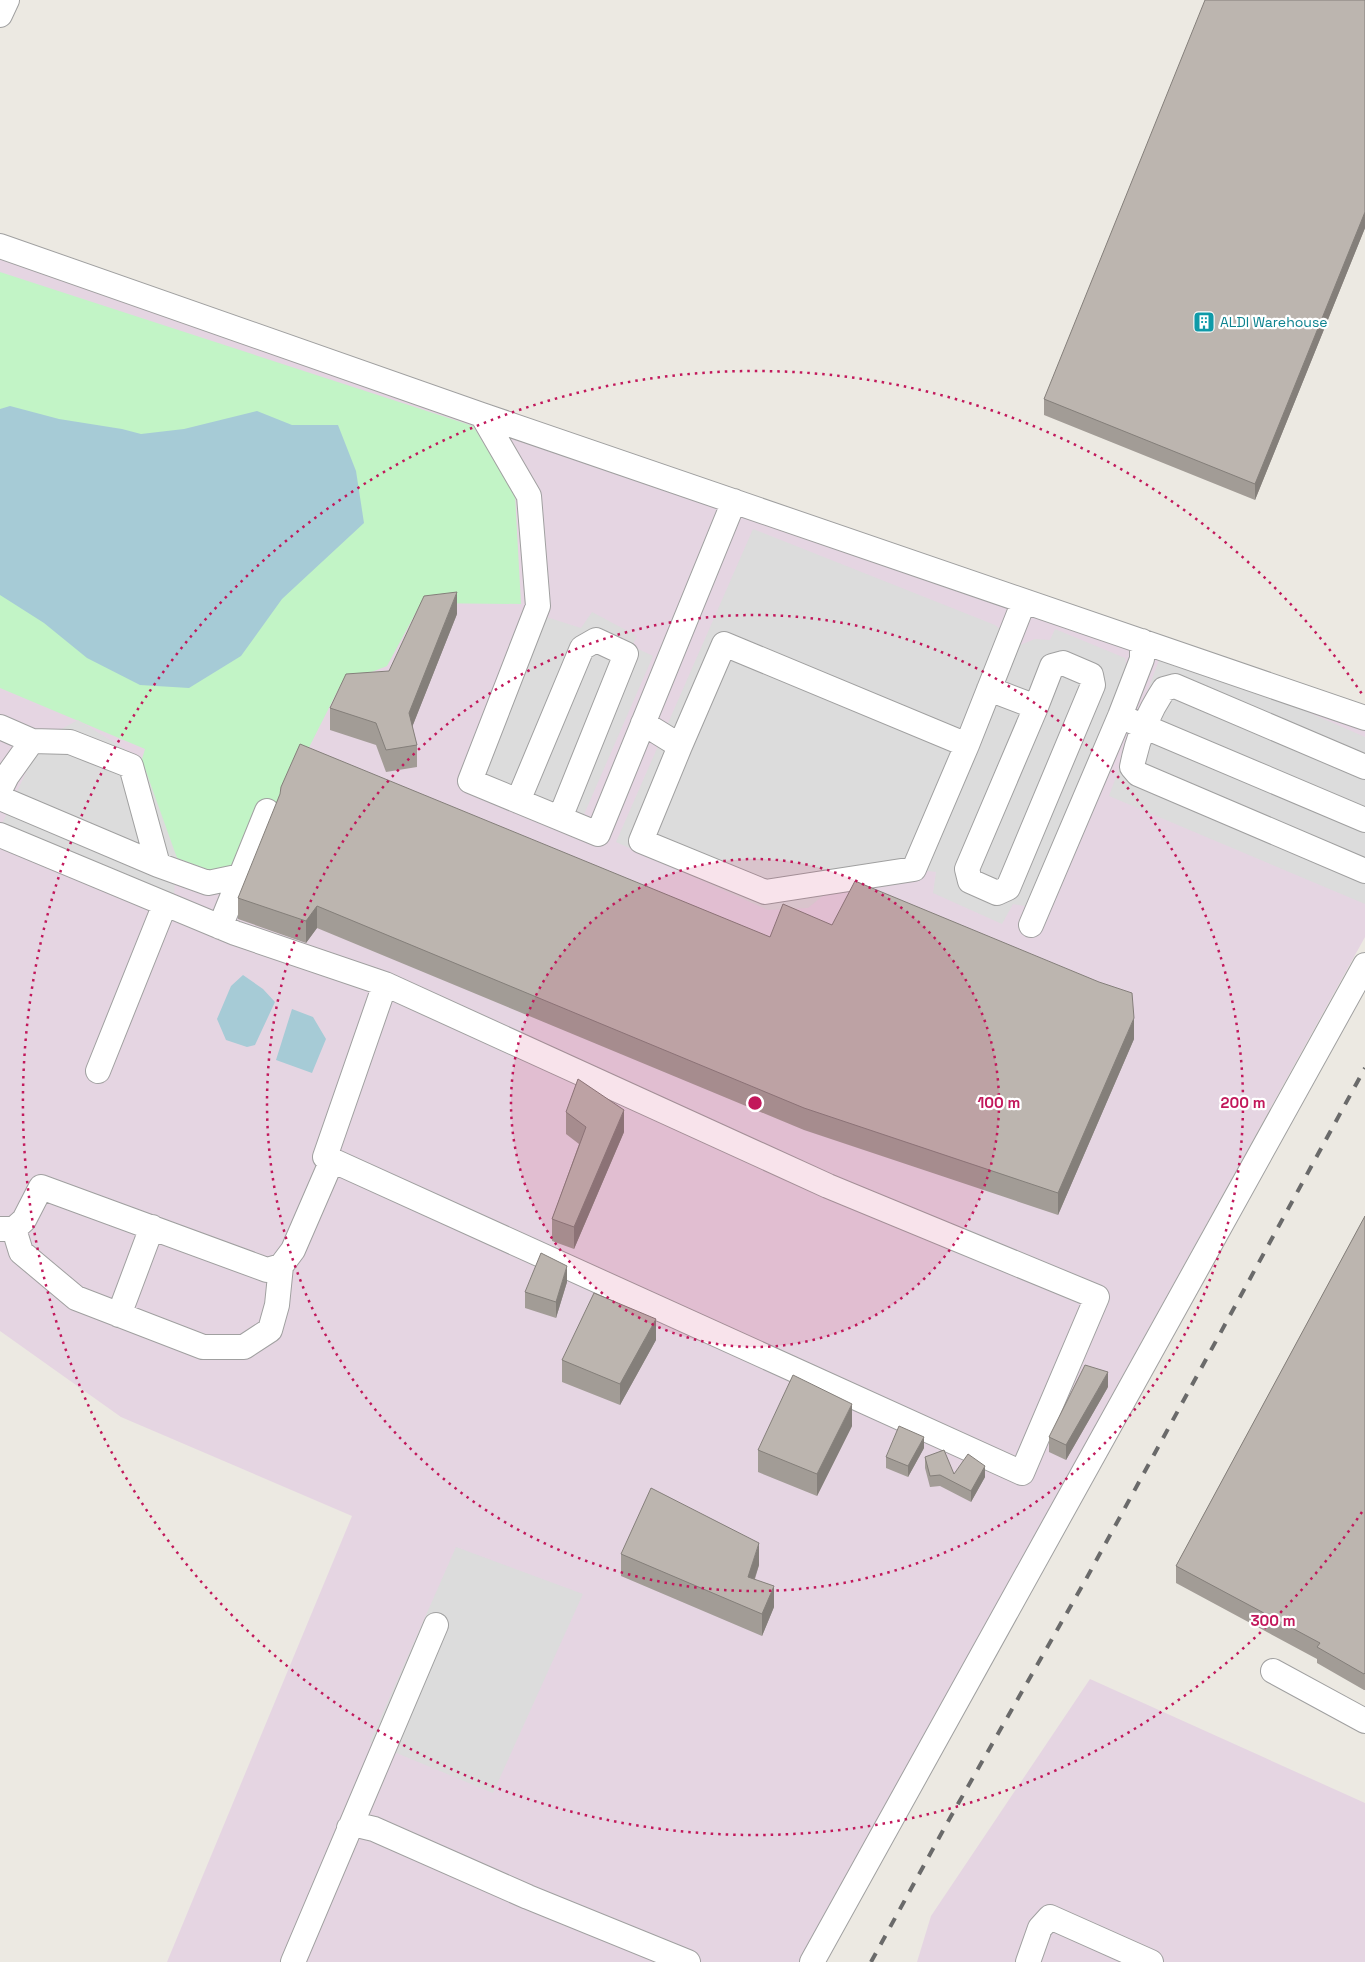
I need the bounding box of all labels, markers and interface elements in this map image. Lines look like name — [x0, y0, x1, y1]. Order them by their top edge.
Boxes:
building icon: ALDI Warehouse — [1192, 310, 1216, 334]
place label: ALDI Warehouse — [1220, 313, 1328, 331]
text: 100 m — [978, 1093, 1020, 1112]
text: 200 m — [1221, 1093, 1265, 1112]
centre of rings — [746, 1094, 764, 1112]
text: 300 m — [1250, 1611, 1296, 1630]

